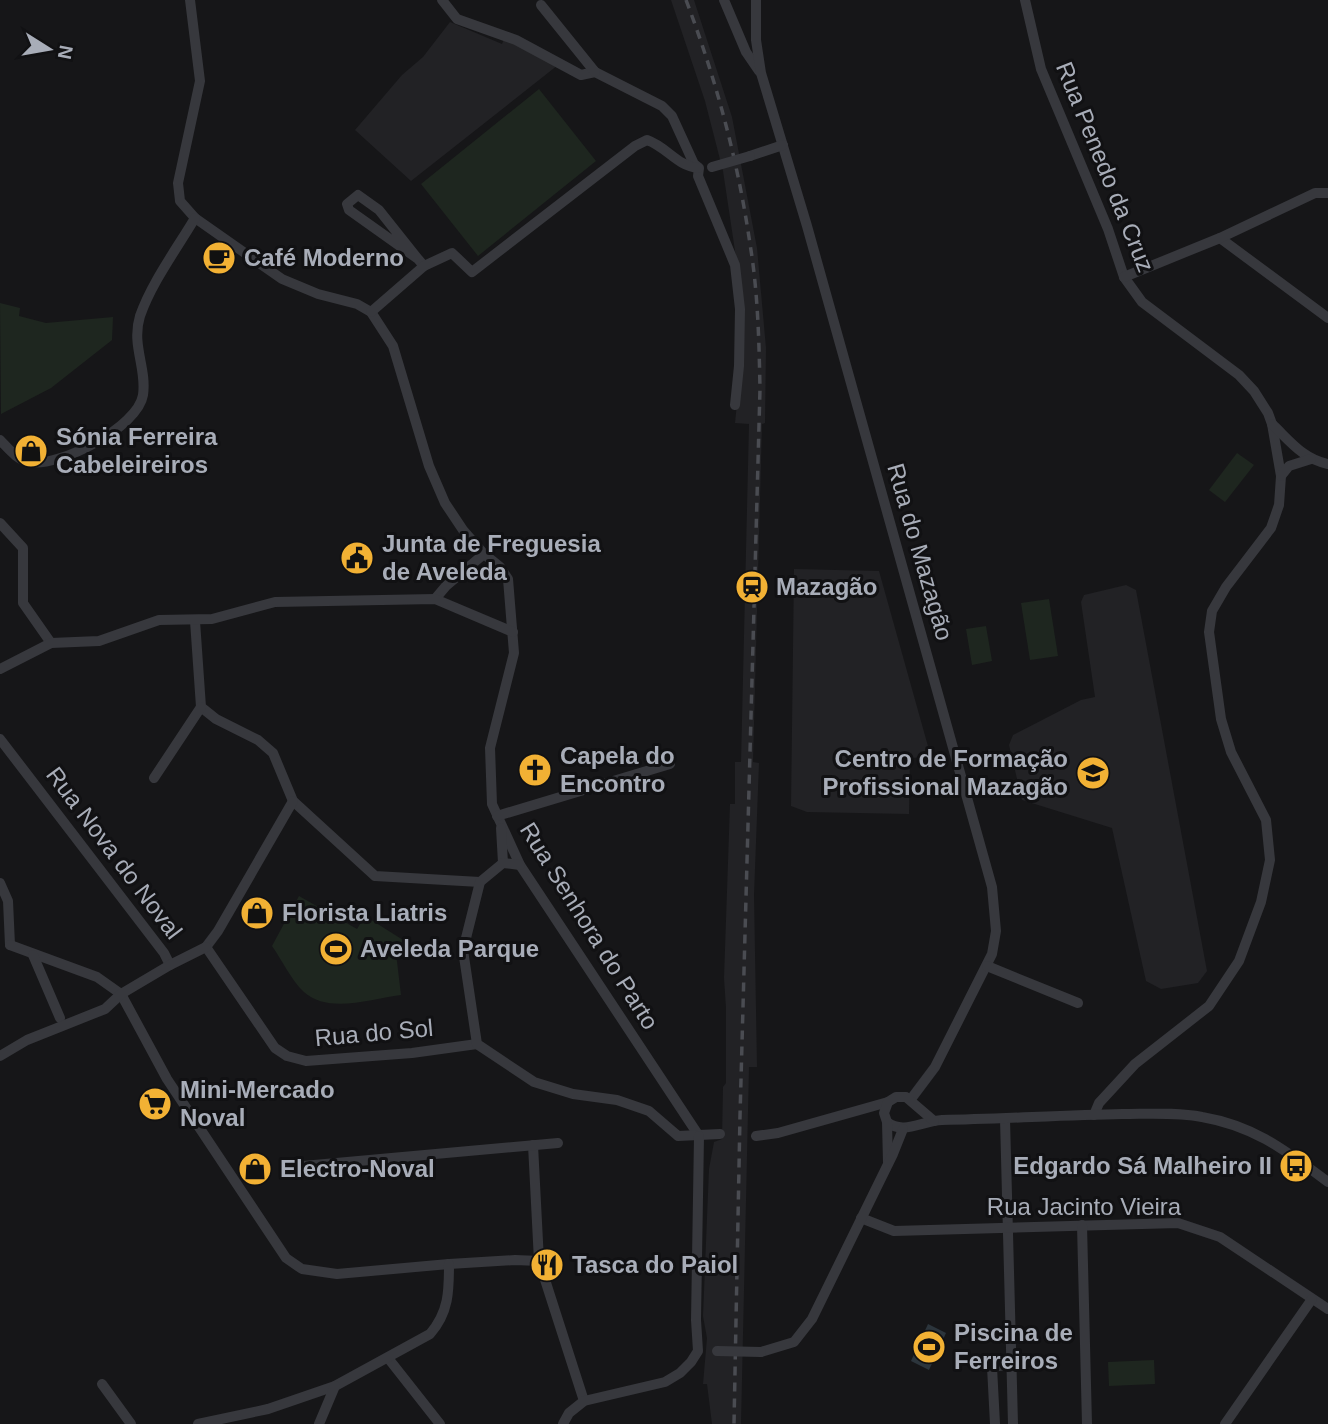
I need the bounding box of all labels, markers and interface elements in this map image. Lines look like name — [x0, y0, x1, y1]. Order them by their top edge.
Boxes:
north arrow — [14, 14, 84, 84]
text: N — [54, 43, 77, 61]
street label: Rua Penedo da Cruz — [1051, 58, 1160, 276]
cafe icon: Café Moderno — [200, 239, 238, 277]
place label: Café Moderno — [244, 244, 404, 271]
place label: Sónia Ferreira Cabeleireiros — [56, 423, 218, 478]
shop icon: Sónia Ferreira Cabeleireiros — [12, 432, 50, 470]
street label: Rua do Mazagão — [882, 460, 959, 643]
place label: Junta de Freguesia de Aveleda — [382, 530, 601, 585]
public building icon: Junta de Freguesia de Aveleda — [338, 539, 376, 577]
station icon: Mazagão — [733, 568, 771, 606]
place label: Mazagão — [776, 573, 877, 600]
place label: Capela do Encontro — [560, 742, 675, 797]
place label: Centro de Formação Profissional Mazagão — [823, 745, 1068, 800]
church icon: Capela do Encontro — [516, 751, 554, 789]
school or university icon: Centro de Formação Profissional Mazagão — [1074, 754, 1112, 792]
street label: Rua Nova do Noval — [41, 761, 188, 944]
street label: Rua Senhora do Parto — [515, 817, 664, 1034]
shop icon: Florista Liatris — [238, 894, 276, 932]
place label: Florista Liatris — [282, 899, 447, 926]
sports icon: Aveleda Parque — [317, 930, 355, 968]
place label: Aveleda Parque — [360, 935, 539, 962]
street label: Rua do Sol — [314, 1014, 434, 1051]
place label: Mini-Mercado Noval — [180, 1076, 335, 1131]
supermarket icon: Mini-Mercado Noval — [136, 1085, 174, 1123]
bus stop icon: Edgardo Sá Malheiro II — [1277, 1147, 1315, 1185]
shop icon: Electro-Noval — [236, 1150, 274, 1188]
place label: Edgardo Sá Malheiro II — [1013, 1152, 1272, 1179]
place label: Electro-Noval — [280, 1155, 435, 1182]
street label: Rua Jacinto Vieira — [987, 1193, 1182, 1220]
restaurant icon: Tasca do Paiol — [528, 1246, 566, 1284]
place label: Tasca do Paiol — [572, 1251, 738, 1278]
place label: Piscina de Ferreiros — [954, 1319, 1073, 1374]
sports icon: Piscina de Ferreiros — [910, 1328, 948, 1366]

